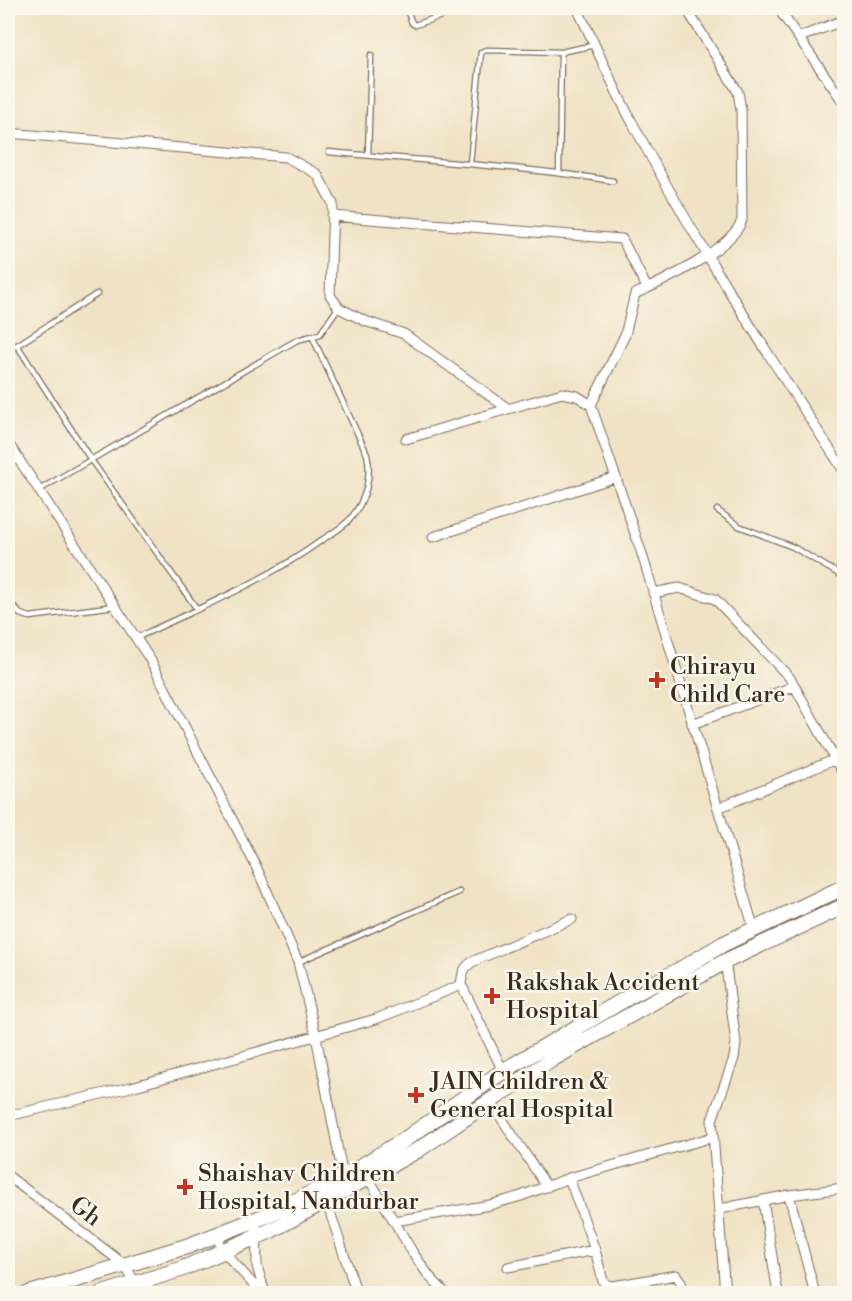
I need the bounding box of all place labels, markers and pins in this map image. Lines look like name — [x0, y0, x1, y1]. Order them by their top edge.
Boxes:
place label: Chirayu Child Care — [670, 652, 785, 710]
marker: Chirayu Child Care — [648, 671, 666, 689]
place label: Rakshak Accident Hospital — [506, 968, 700, 1026]
marker: Rakshak Accident Hospital — [483, 987, 501, 1005]
place label: JAIN Children & General Hospital — [429, 1067, 614, 1125]
marker: JAIN Children & General Hospital — [407, 1086, 425, 1104]
place label: Shaishav Children Hospital, Nandurbar — [198, 1159, 419, 1217]
marker: Shaishav Children Hospital, Nandurbar — [176, 1178, 194, 1196]

